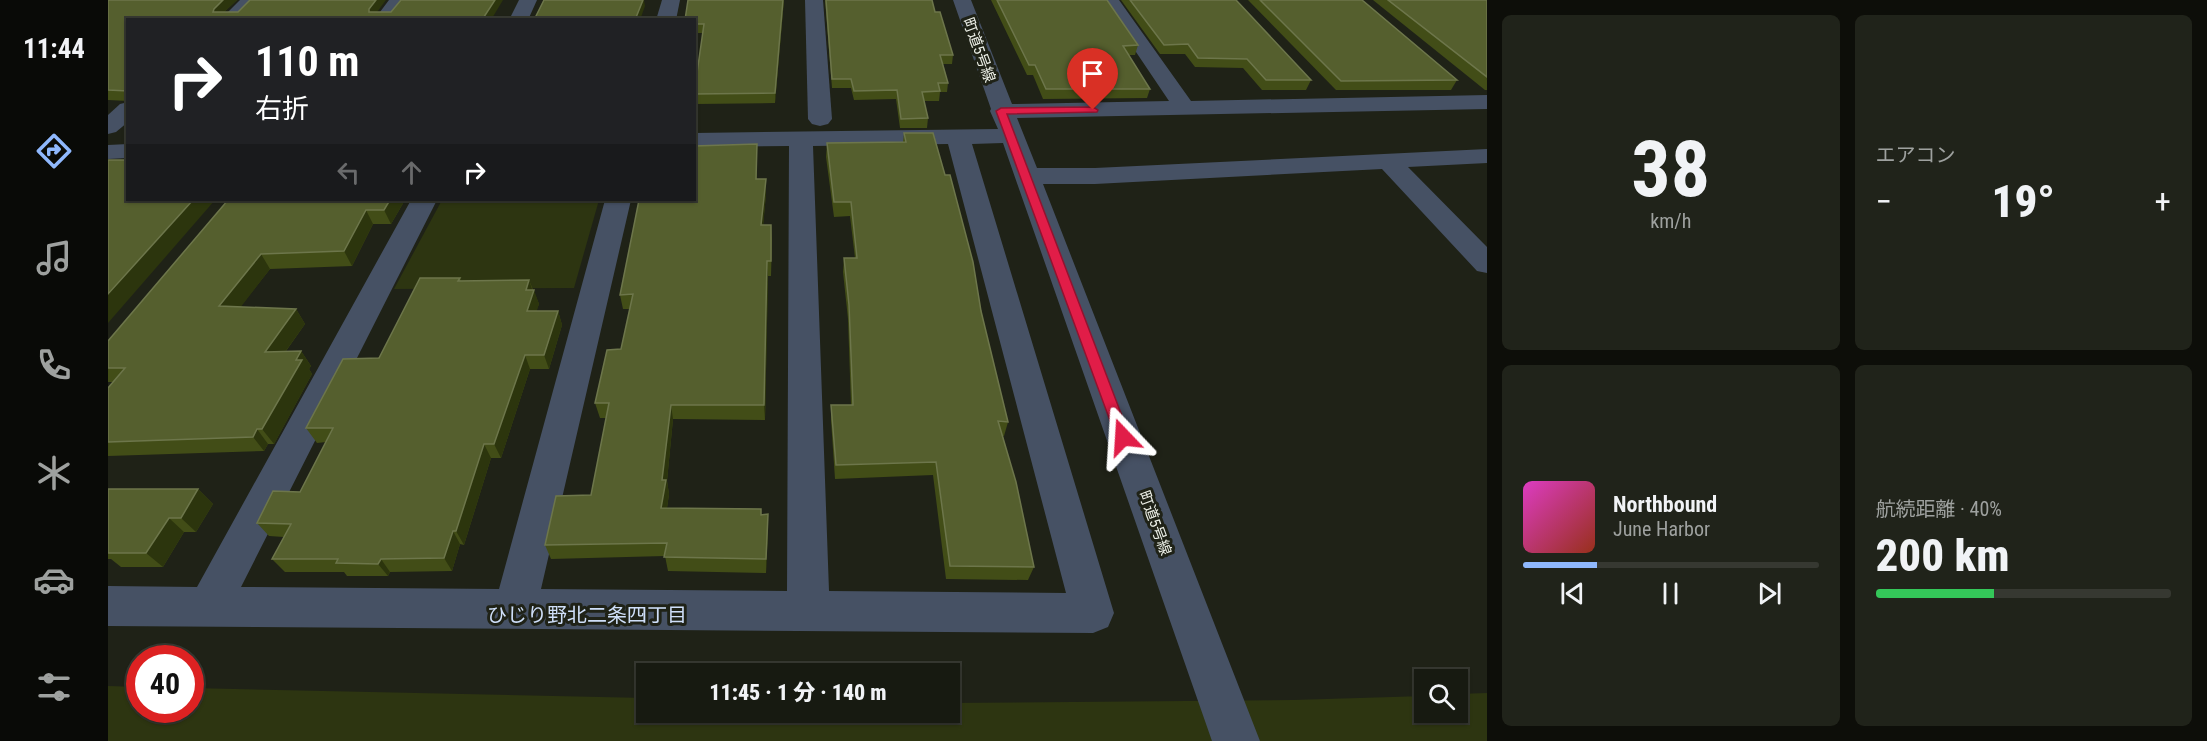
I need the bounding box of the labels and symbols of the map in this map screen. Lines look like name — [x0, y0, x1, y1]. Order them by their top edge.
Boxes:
street label: 町道5号線 — [959, 15, 999, 85]
pin — [1067, 48, 1118, 110]
position arrow — [1091, 405, 1155, 469]
street label: 町道5号線 — [1135, 488, 1175, 558]
district label: ひじり野北二条四丁目 — [487, 603, 687, 627]
speed limit sign: 40 — [126, 645, 204, 723]

